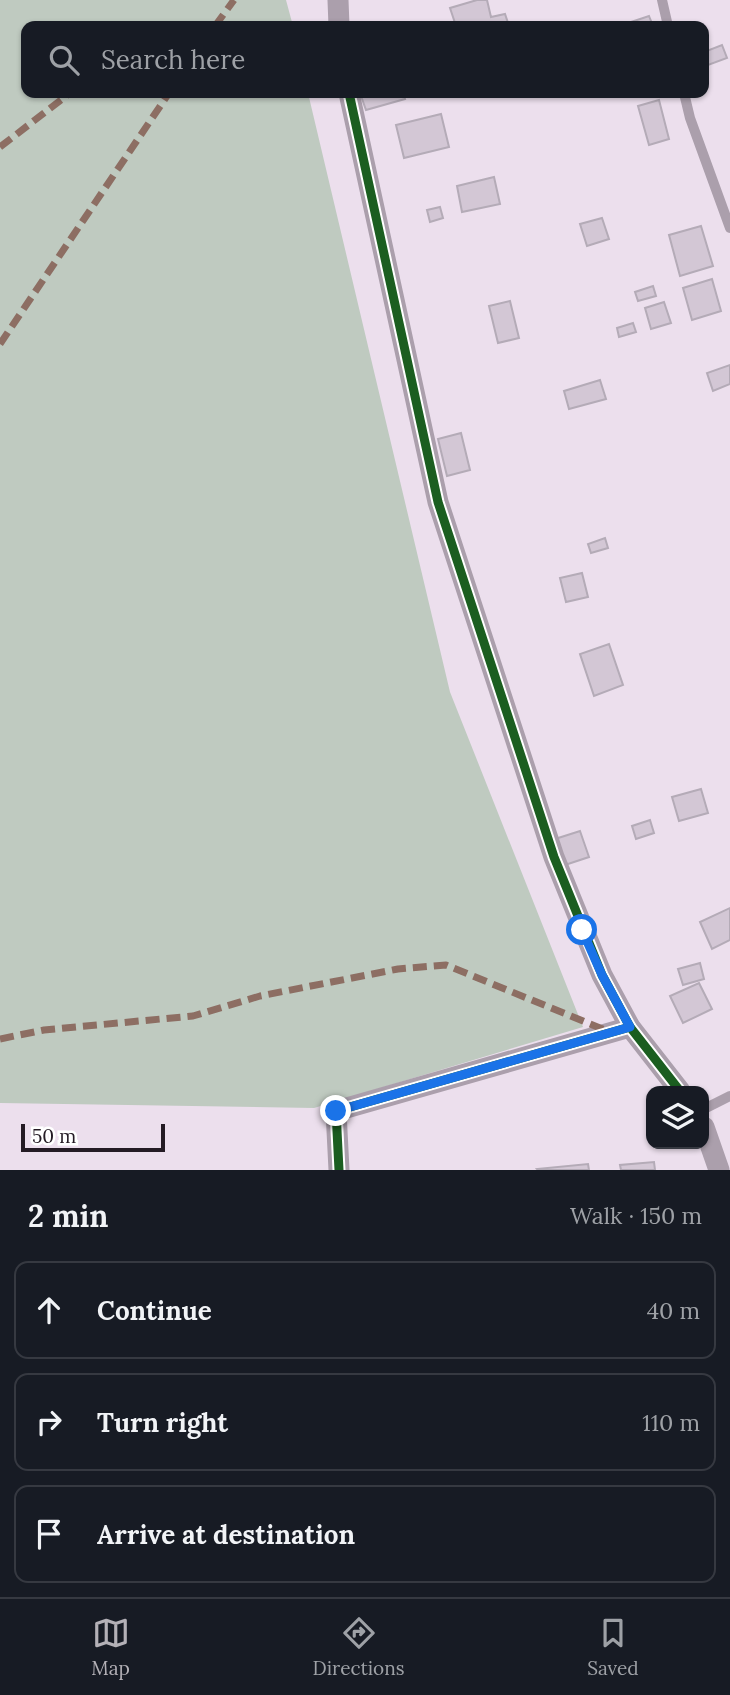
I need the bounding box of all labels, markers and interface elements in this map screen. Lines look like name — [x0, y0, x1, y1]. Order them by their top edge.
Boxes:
search box — [21, 21, 709, 98]
icon: search — [45, 41, 83, 79]
text: Search here — [101, 43, 245, 76]
route start — [566, 914, 597, 945]
map controls — [646, 1086, 709, 1149]
button: layers — [646, 1086, 709, 1149]
route end — [320, 1095, 351, 1126]
scale bar — [21, 1121, 164, 1153]
text: 50 m — [32, 1124, 76, 1148]
text: 2 min — [28, 1197, 108, 1235]
text: Walk · 150 m — [570, 1201, 702, 1230]
icon: ahead — [30, 1291, 68, 1329]
text: Continue — [97, 1294, 212, 1327]
text: 40 m — [647, 1296, 700, 1325]
icon: right — [30, 1403, 68, 1441]
text: Turn right — [97, 1406, 228, 1439]
text: 110 m — [642, 1408, 700, 1437]
icon: arrive — [30, 1515, 68, 1553]
text: Arrive at destination — [97, 1518, 355, 1551]
tab: Map — [91, 1614, 130, 1680]
tab: Directions — [313, 1614, 405, 1680]
tab: Saved — [587, 1614, 639, 1680]

